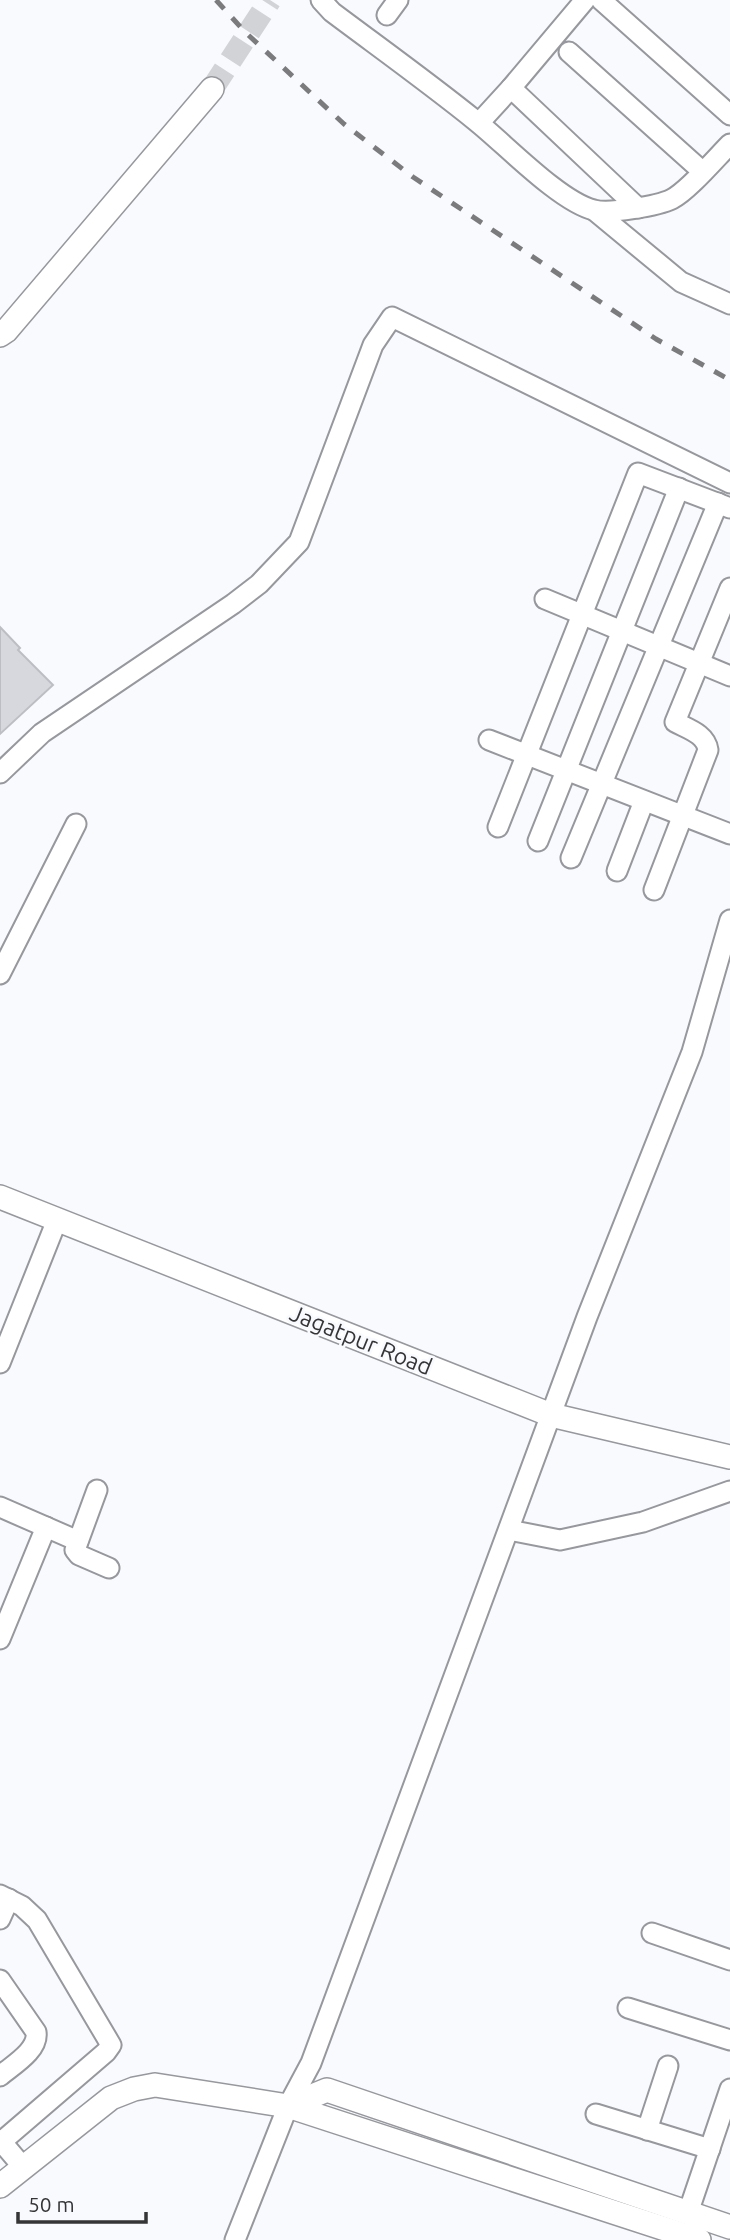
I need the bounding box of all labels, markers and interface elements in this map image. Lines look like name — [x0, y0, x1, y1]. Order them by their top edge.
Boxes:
street label: Jagatpur Road — [287, 1300, 436, 1379]
scale bar — [18, 2180, 145, 2224]
text: 50 m — [28, 2192, 75, 2216]

